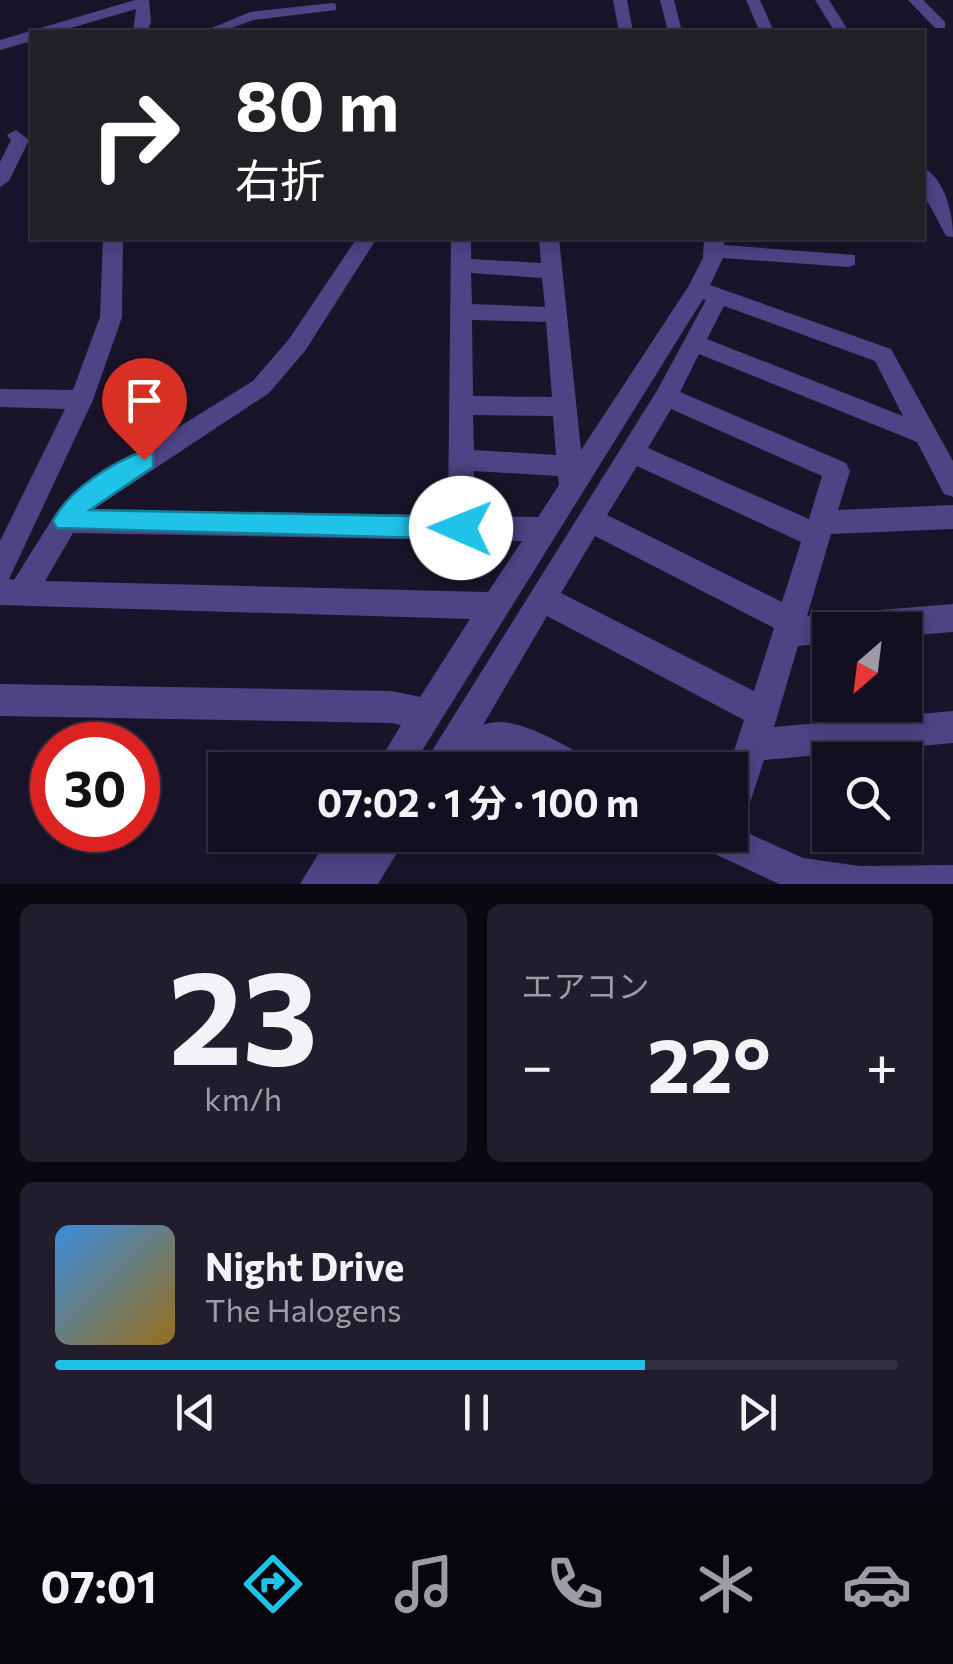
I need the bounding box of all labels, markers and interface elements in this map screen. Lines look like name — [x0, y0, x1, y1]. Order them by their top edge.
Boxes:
text: 80 m — [235, 60, 399, 145]
icon: right — [70, 70, 200, 200]
text: 右折 — [235, 151, 325, 206]
pin — [102, 358, 187, 461]
icon: arrive — [117, 373, 172, 428]
position arrow — [409, 476, 513, 580]
north arrow — [812, 612, 922, 722]
map controls — [812, 612, 922, 852]
speed limit sign: 30 — [30, 722, 160, 852]
button: search — [812, 742, 922, 852]
text: 07:02 · 1 分 · 100 m — [317, 778, 639, 825]
text: 23 — [168, 933, 318, 1092]
text: エアコン — [522, 965, 650, 1005]
text: 22° — [647, 1017, 771, 1108]
text: − — [522, 1030, 553, 1097]
text: + — [866, 1030, 898, 1097]
text: km/h — [204, 1078, 282, 1118]
text: Night Drive — [205, 1242, 404, 1289]
text: The Halogens — [205, 1289, 402, 1329]
icon: previous — [168, 1385, 223, 1440]
icon: pause — [449, 1385, 504, 1440]
icon: next — [730, 1385, 785, 1440]
icon: directions — [238, 1549, 308, 1619]
icon: music — [389, 1549, 459, 1619]
icon: phone — [540, 1549, 610, 1619]
icon: climate — [691, 1549, 761, 1619]
icon: car — [842, 1549, 912, 1619]
text: 07:01 — [41, 1557, 157, 1612]

